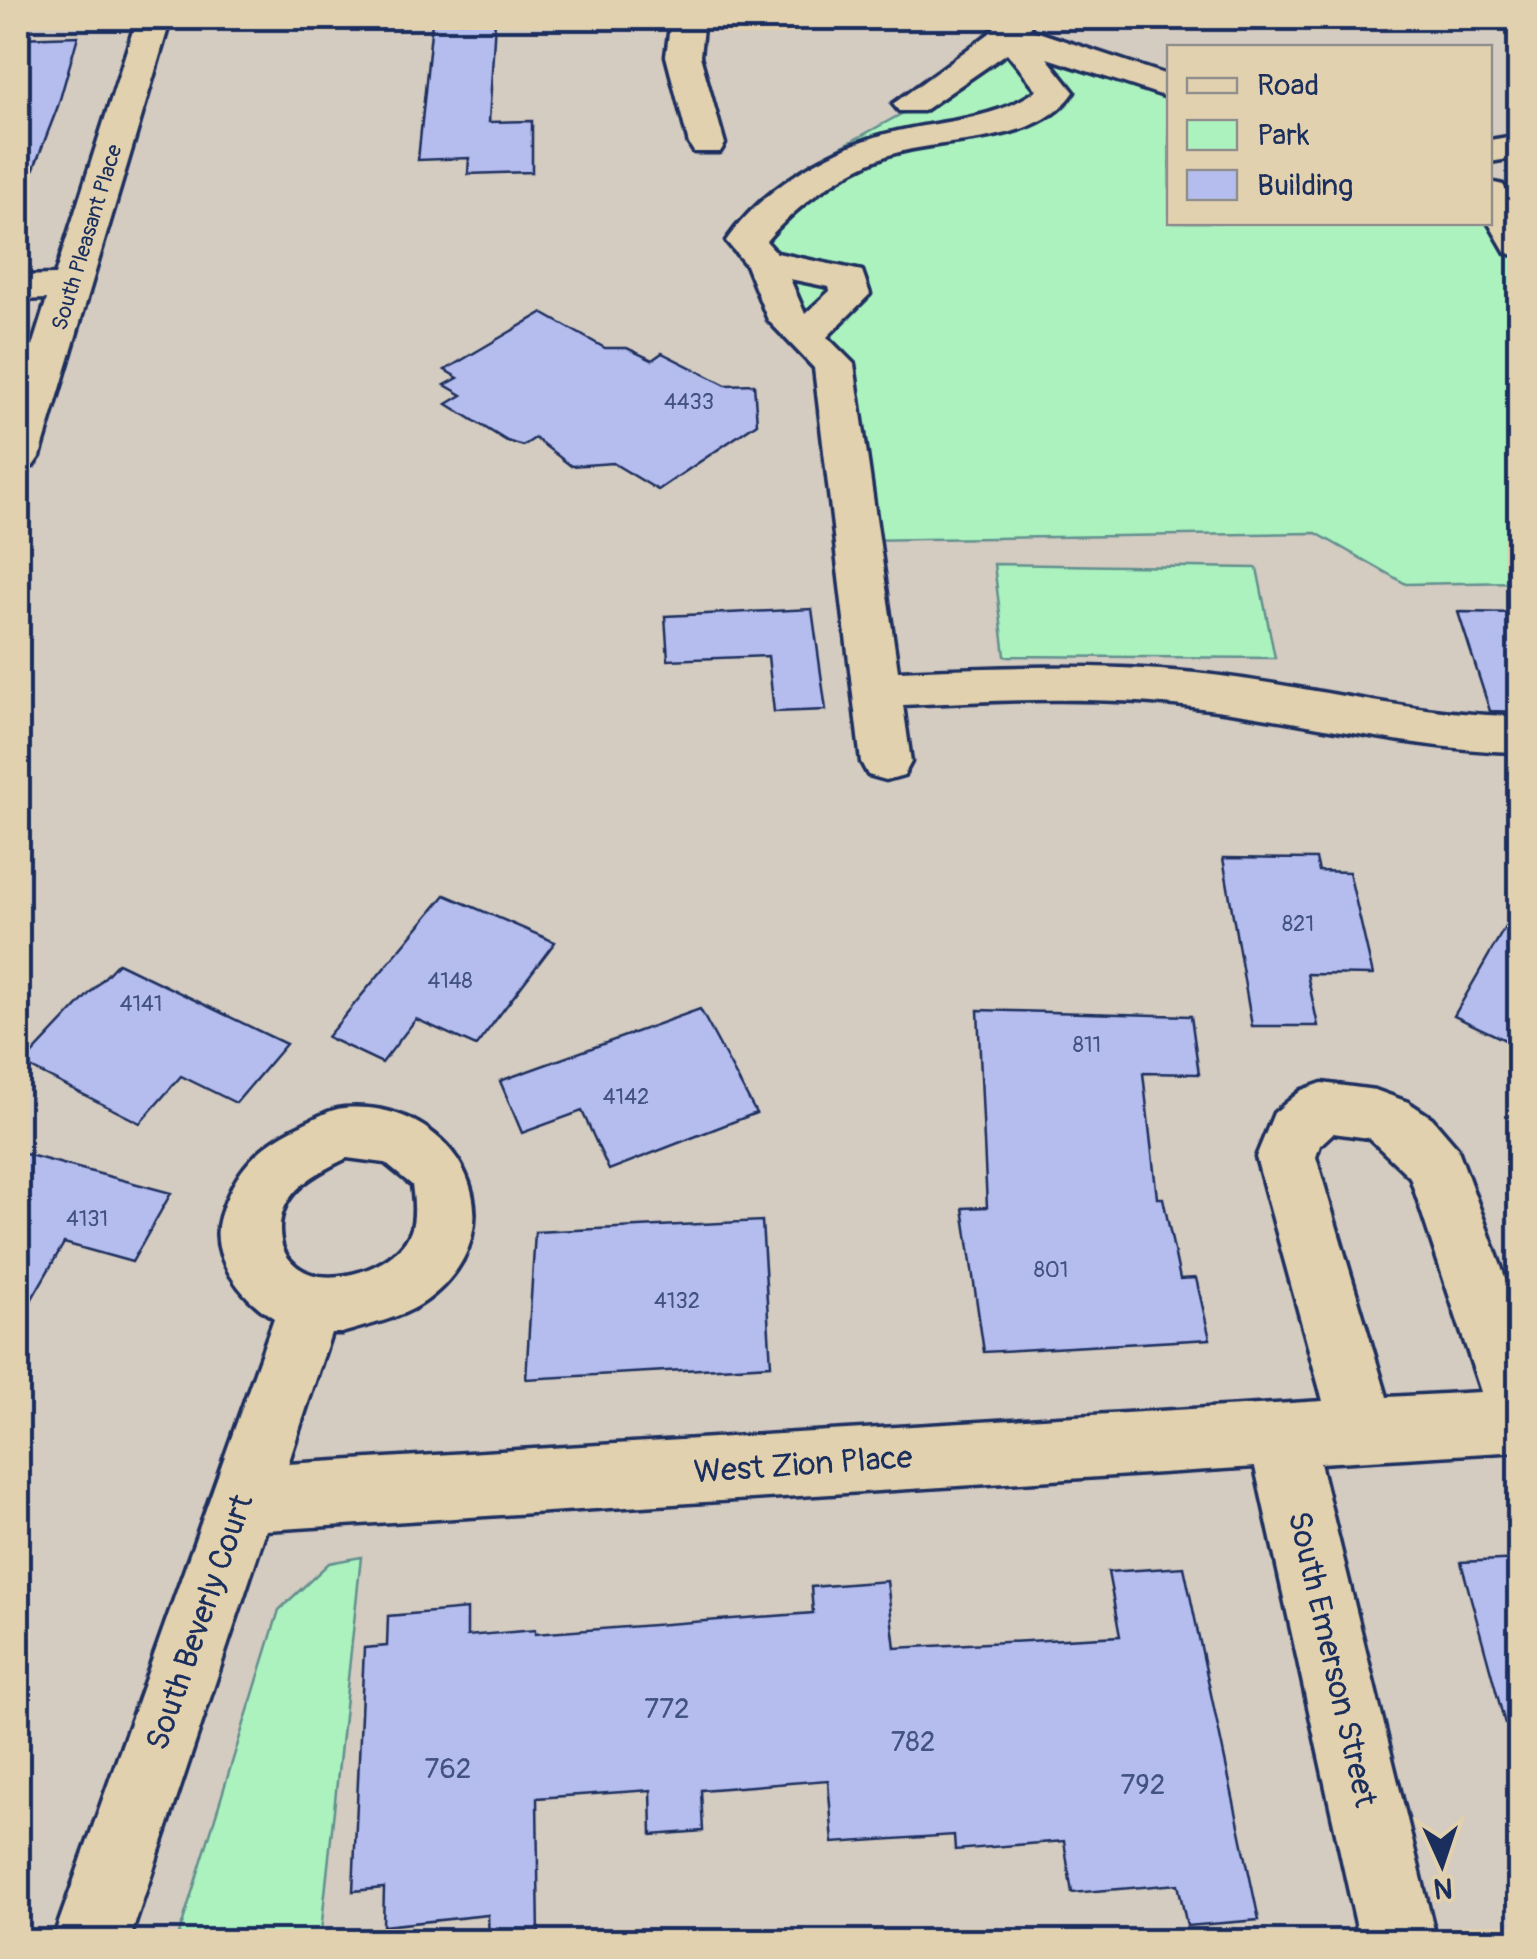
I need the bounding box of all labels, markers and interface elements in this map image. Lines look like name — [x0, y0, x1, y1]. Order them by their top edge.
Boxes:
legend — [1167, 45, 1492, 225]
text: Road — [1257, 67, 1319, 104]
text: Park — [1257, 117, 1310, 154]
street label: South Pleasant Place — [45, 141, 129, 334]
text: Building — [1257, 167, 1353, 204]
house number: 4433 — [664, 388, 714, 416]
house number: 821 — [1282, 910, 1314, 938]
house number: 4148 — [427, 967, 473, 995]
house number: 4141 — [120, 990, 162, 1018]
house number: 811 — [1073, 1031, 1101, 1059]
house number: 4142 — [603, 1083, 649, 1111]
house number: 4131 — [66, 1205, 108, 1233]
house number: 801 — [1034, 1256, 1068, 1284]
house number: 4132 — [654, 1287, 700, 1315]
street label: West Zion Place — [692, 1437, 914, 1493]
street label: South Beverly Court — [137, 1489, 262, 1755]
street label: South Emerson Street — [1279, 1508, 1386, 1811]
house number: 772 — [644, 1692, 690, 1727]
house number: 782 — [891, 1725, 935, 1760]
house number: 762 — [425, 1752, 471, 1787]
house number: 792 — [1121, 1768, 1165, 1803]
north arrow — [1392, 1814, 1492, 1914]
text: N — [1433, 1869, 1454, 1905]

